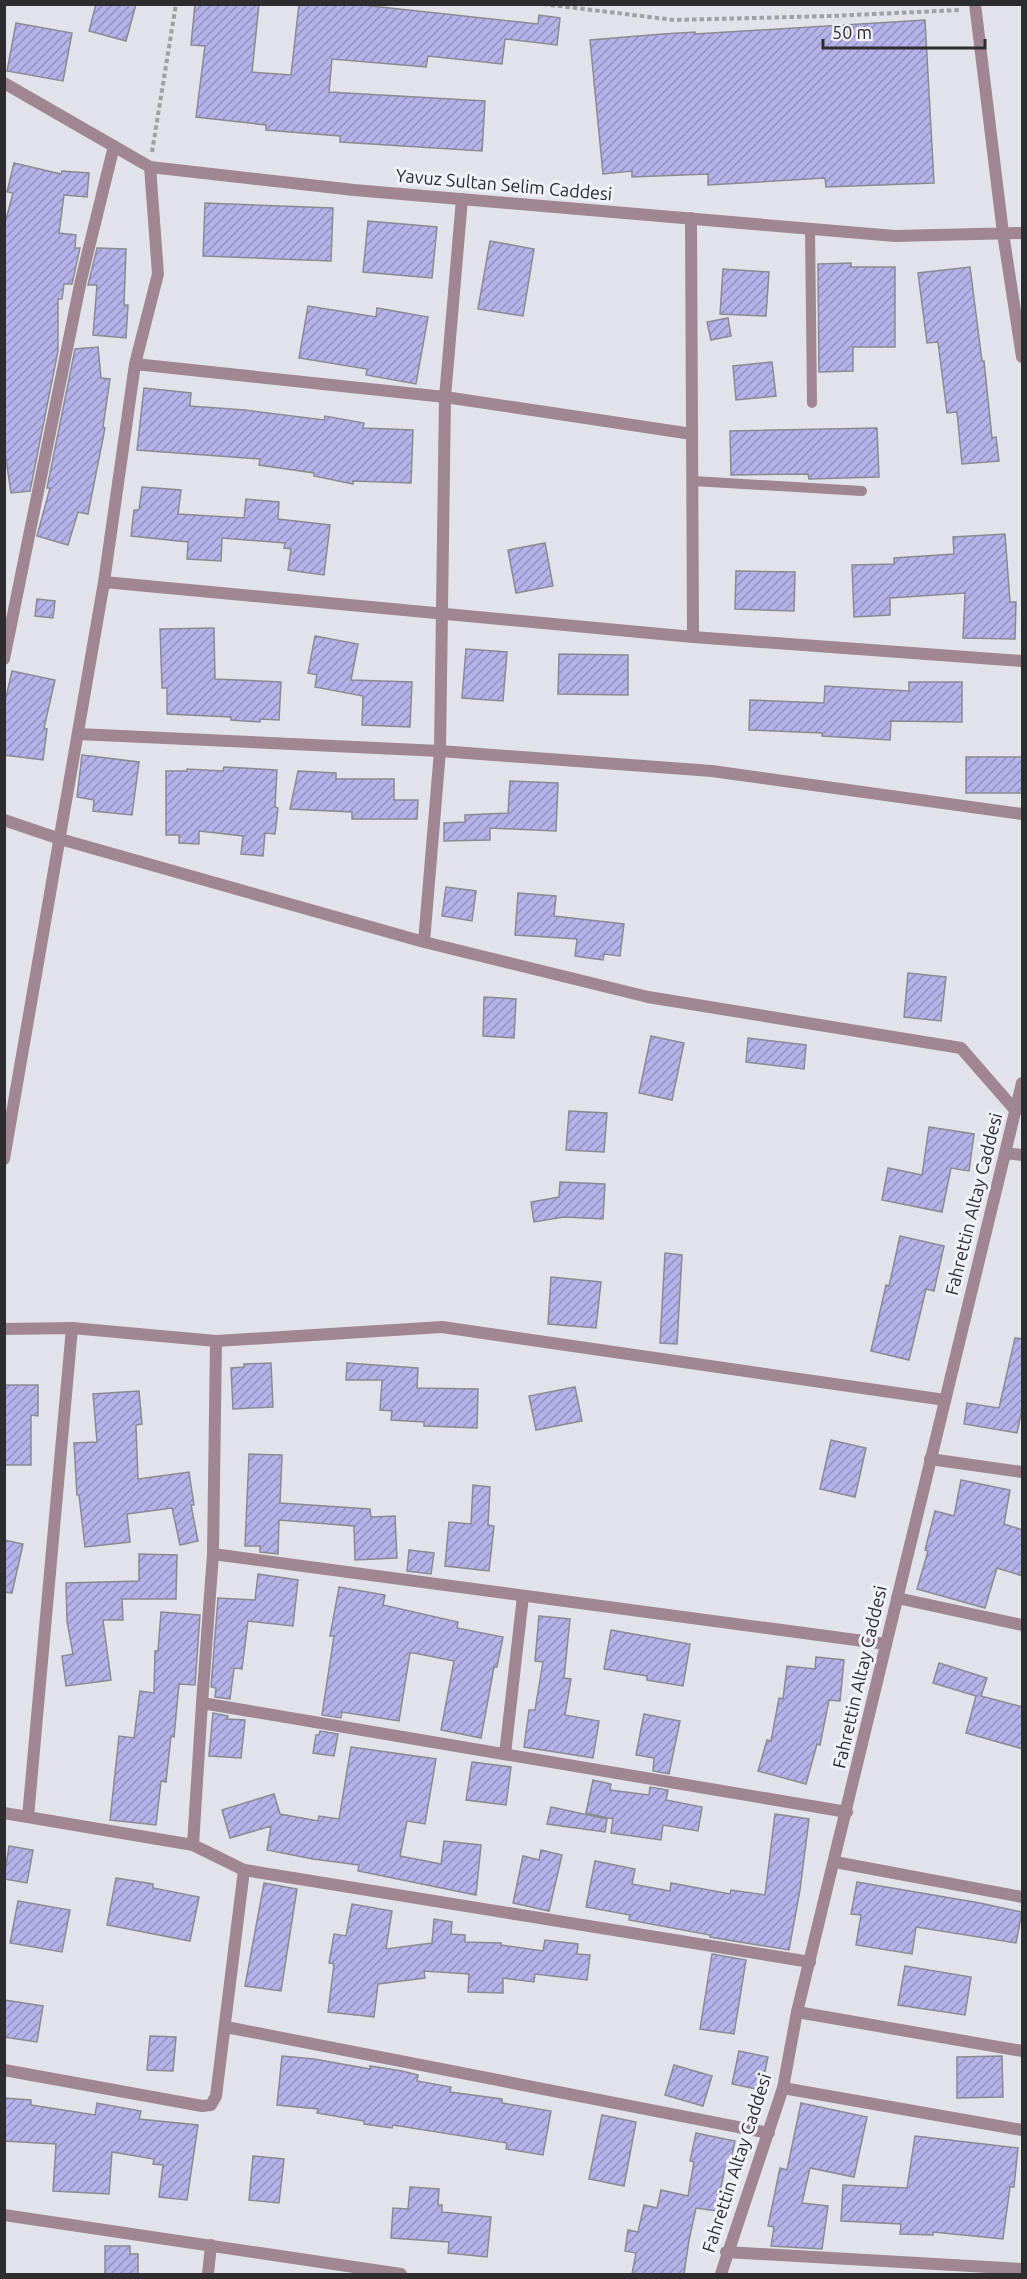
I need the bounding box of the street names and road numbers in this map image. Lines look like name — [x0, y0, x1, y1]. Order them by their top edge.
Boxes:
street label: Yavuz Sultan Selim Caddesi — [395, 165, 613, 203]
street label: Fahrettin Altay Caddesi — [941, 1111, 1005, 1297]
street label: Fahrettin Altay Caddesi — [828, 1583, 890, 1770]
street label: Fahrettin Altay Caddesi — [698, 2071, 774, 2255]

